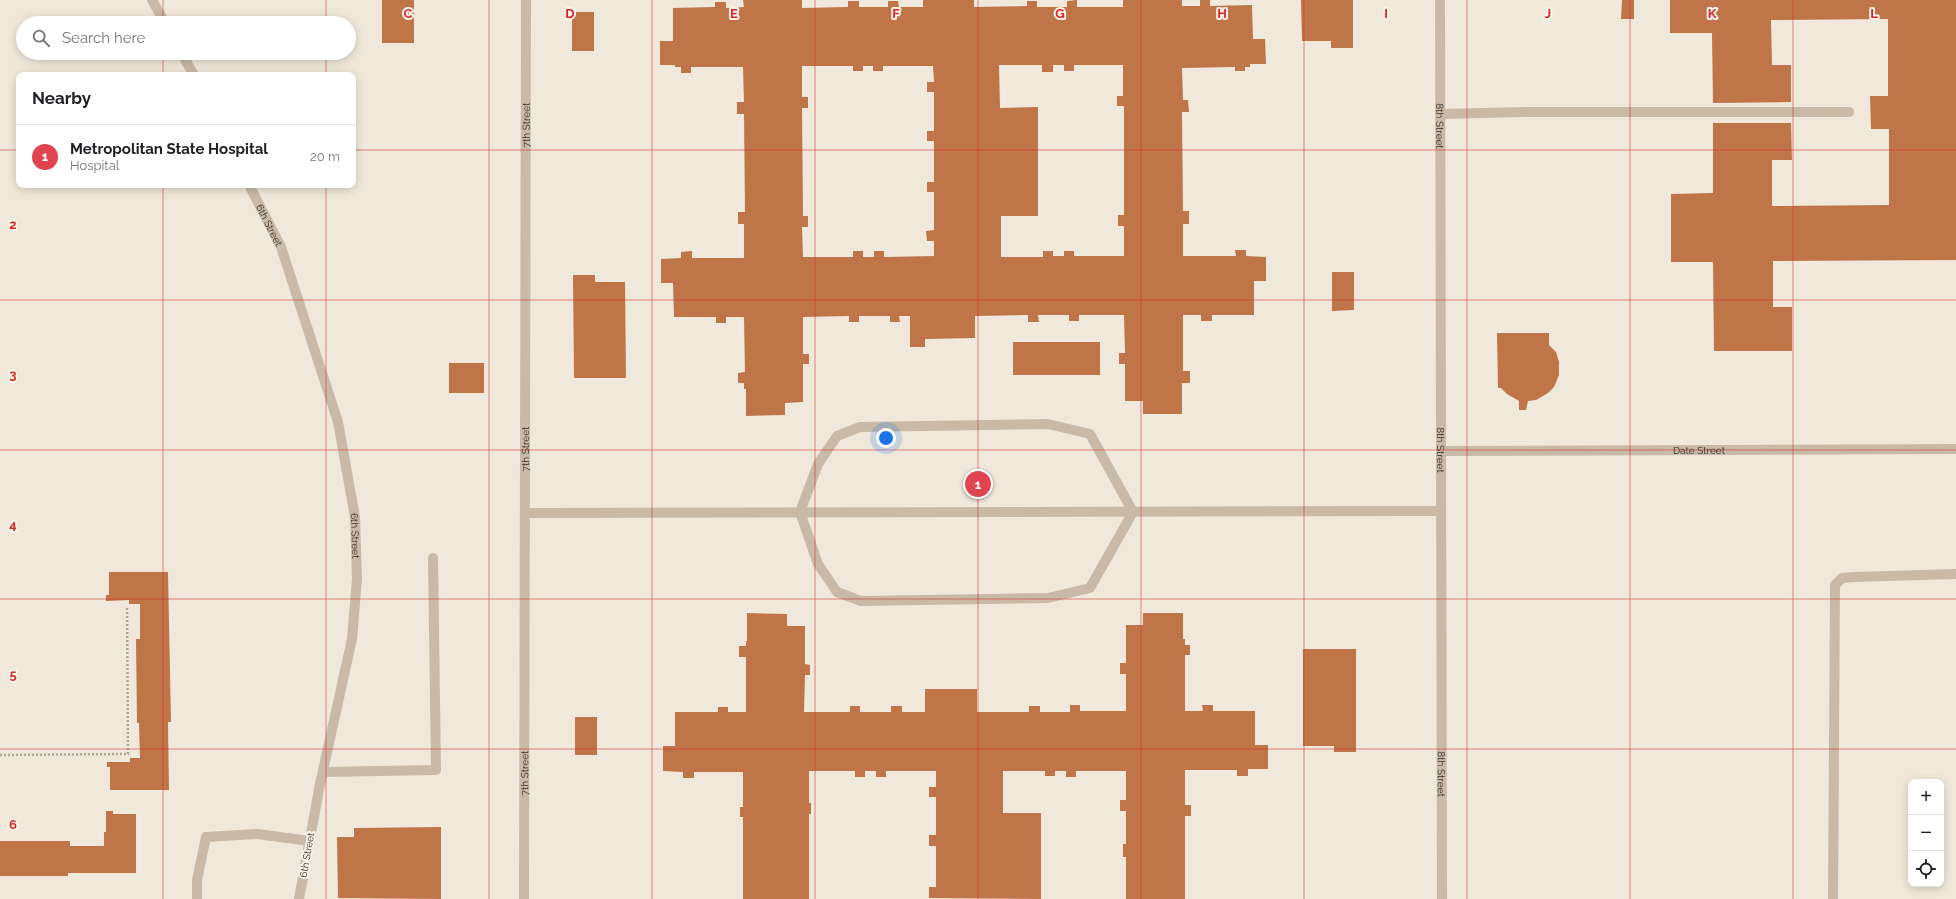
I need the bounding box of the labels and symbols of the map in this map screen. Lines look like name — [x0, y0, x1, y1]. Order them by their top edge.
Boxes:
text: C — [404, 6, 413, 21]
text: D — [565, 6, 575, 21]
text: E — [730, 6, 738, 21]
text: F — [892, 6, 900, 21]
text: G — [1055, 6, 1065, 21]
text: H — [1217, 6, 1227, 21]
text: I — [1384, 6, 1388, 21]
text: J — [1545, 6, 1551, 21]
text: K — [1708, 6, 1717, 21]
text: L — [1870, 6, 1878, 21]
street label: 7th Street — [520, 102, 531, 147]
street label: 8th Street — [1435, 103, 1446, 149]
street label: 6th Street — [254, 202, 285, 248]
text: 2 — [9, 217, 17, 232]
text: 3 — [9, 367, 17, 382]
street label: 7th Street — [519, 426, 531, 471]
street label: 8th Street — [1435, 427, 1447, 473]
your location — [876, 428, 896, 448]
street label: Date Street — [1673, 444, 1726, 456]
pin: 1 — [965, 469, 991, 499]
street label: 6th Street — [349, 512, 362, 559]
text: 4 — [9, 517, 17, 532]
text: 5 — [9, 667, 17, 682]
street label: 7th Street — [519, 750, 530, 795]
street label: 8th Street — [1436, 751, 1447, 797]
text: 6 — [9, 817, 17, 832]
street label: 6th Street — [298, 831, 316, 878]

